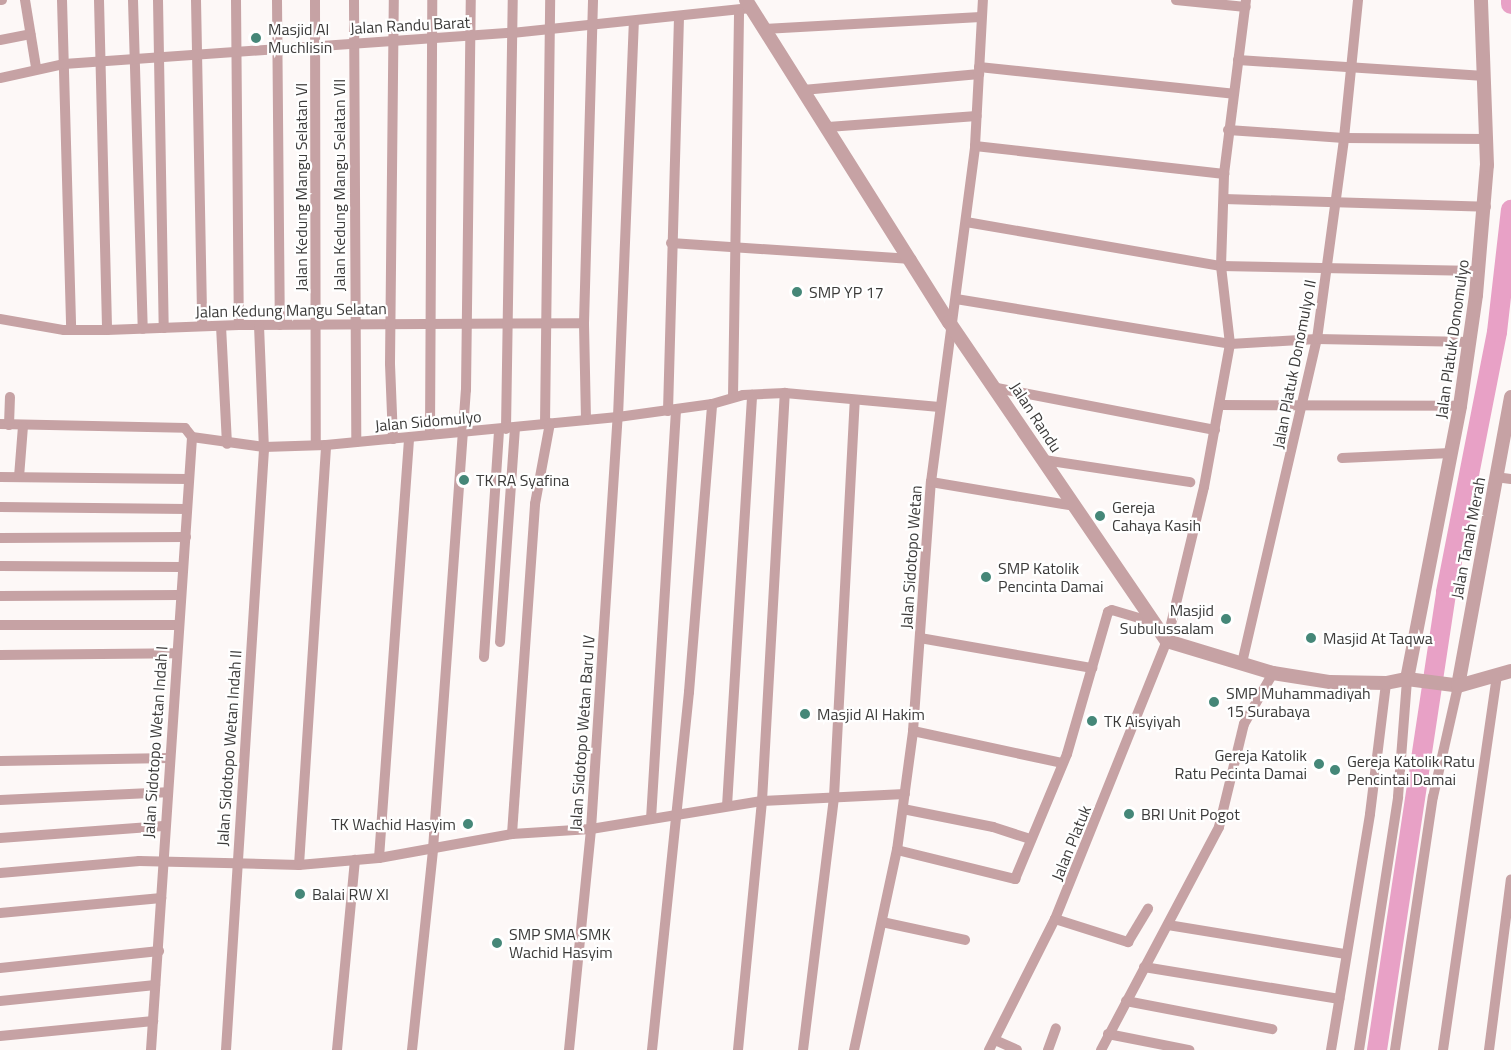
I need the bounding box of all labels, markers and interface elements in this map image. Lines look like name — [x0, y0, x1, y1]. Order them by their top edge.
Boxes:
street label: Jalan Randu Barat — [349, 12, 471, 38]
place label: Masjid Al Muchlisin — [268, 19, 332, 57]
marker: Masjid Al Muchlisin — [249, 31, 263, 45]
street label: Jalan Kedung Mangu Selatan VII — [329, 79, 349, 291]
street label: Jalan Kedung Mangu Selatan VI — [291, 83, 311, 291]
street label: Jalan Platuk Donomulyo — [1431, 258, 1473, 420]
street label: Jalan Platuk Donomulyo II — [1268, 278, 1320, 450]
place label: SMP YP 17 — [809, 282, 884, 302]
marker: SMP YP 17 — [790, 285, 804, 299]
street label: Jalan Kedung Mangu Selatan — [195, 299, 387, 321]
street label: Jalan Randu — [1006, 378, 1066, 456]
street label: Jalan Sidomulyo — [374, 407, 482, 435]
place label: TK RA Syafina — [476, 470, 569, 490]
marker: TK RA Syafina — [457, 473, 471, 487]
street label: Jalan Tanah Merah — [1447, 475, 1489, 601]
street label: Jalan Sidotopo Wetan — [896, 484, 926, 630]
place label: Gereja Cahaya Kasih — [1112, 497, 1201, 535]
marker: Gereja Cahaya Kasih — [1093, 509, 1107, 523]
place label: SMP Katolik Pencinta Damai — [998, 558, 1104, 596]
marker: SMP Katolik Pencinta Damai — [979, 570, 993, 584]
place label: Masjid Subulussalam — [1120, 600, 1214, 638]
marker: Masjid Subulussalam — [1219, 612, 1233, 626]
place label: Masjid At Taqwa — [1323, 628, 1433, 648]
marker: Masjid At Taqwa — [1304, 631, 1318, 645]
street label: Jalan Sidotopo Wetan Baru IV — [566, 634, 598, 832]
street label: Jalan Sidotopo Wetan Indah I — [139, 645, 171, 839]
street label: Jalan Sidotopo Wetan Indah II — [213, 649, 245, 847]
place label: SMP Muhammadiyah 15 Surabaya — [1226, 683, 1371, 721]
marker: SMP Muhammadiyah 15 Surabaya — [1207, 695, 1221, 709]
place label: Masjid Al Hakim — [817, 704, 925, 724]
marker: Masjid Al Hakim — [798, 707, 812, 721]
place label: TK Aisyiyah — [1104, 711, 1181, 731]
marker: TK Aisyiyah — [1085, 714, 1099, 728]
place label: Gereja Katolik Ratu Pecinta Damai — [1175, 745, 1307, 783]
place label: Gereja Katolik Ratu Pencintai Damai — [1347, 751, 1475, 789]
marker: Gereja Katolik Ratu Pecinta Damai — [1312, 757, 1326, 771]
marker: Gereja Katolik Ratu Pencintai Damai — [1328, 763, 1342, 777]
street label: Jalan Platuk — [1047, 803, 1095, 883]
place label: BRI Unit Pogot — [1141, 804, 1240, 824]
marker: BRI Unit Pogot — [1122, 807, 1136, 821]
place label: TK Wachid Hasyim — [331, 814, 456, 834]
marker: TK Wachid Hasyim — [461, 817, 475, 831]
place label: Balai RW XI — [312, 884, 389, 904]
marker: Balai RW XI — [293, 887, 307, 901]
place label: SMP SMA SMK Wachid Hasyim — [509, 924, 613, 962]
marker: SMP SMA SMK Wachid Hasyim — [490, 936, 504, 950]

